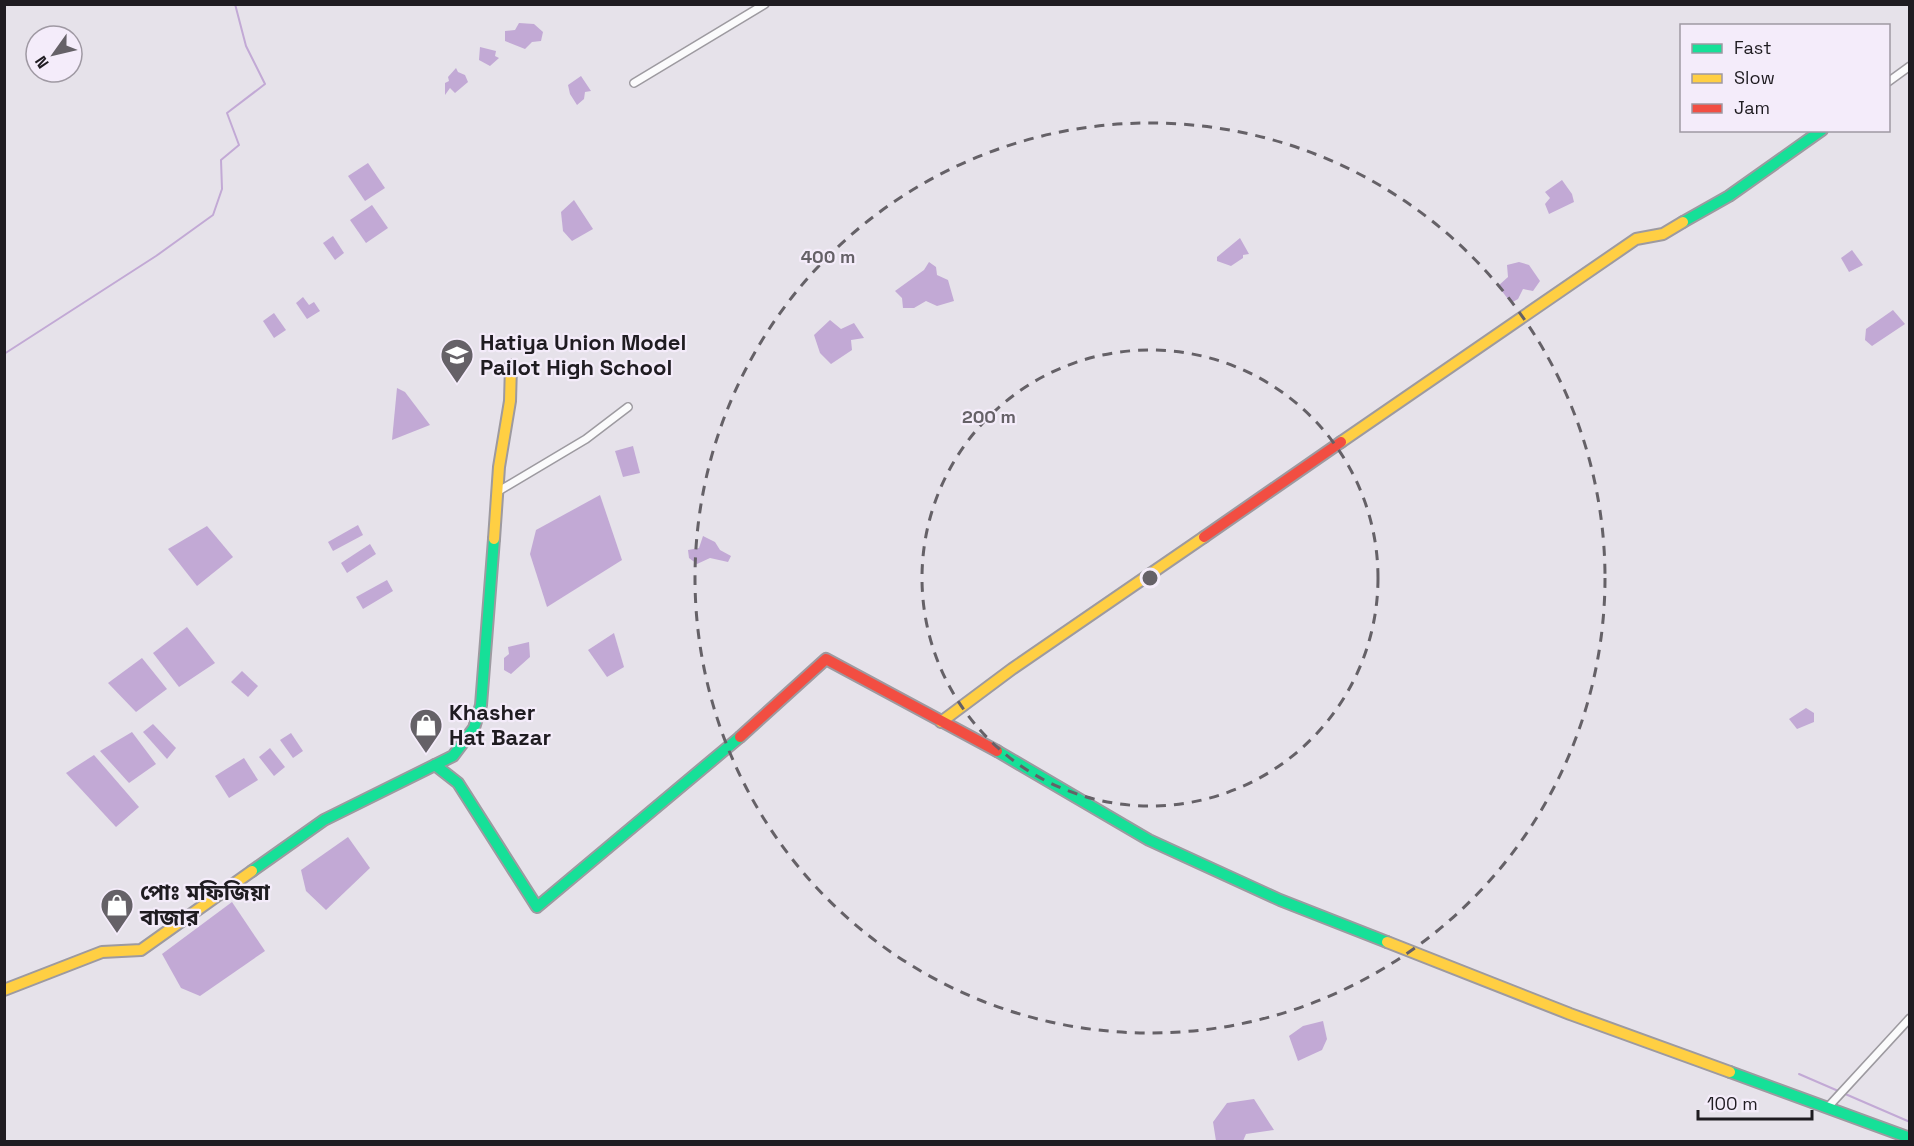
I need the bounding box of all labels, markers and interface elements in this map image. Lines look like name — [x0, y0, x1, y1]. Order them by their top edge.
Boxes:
north arrow — [24, 24, 84, 84]
legend — [1680, 24, 1890, 132]
text: Fast — [1734, 36, 1771, 59]
text: N — [30, 52, 54, 72]
text: Slow — [1734, 66, 1775, 89]
text: Jam — [1734, 96, 1770, 119]
text: 400 m — [801, 245, 855, 268]
place label: Hatiya Union Model Pailot High School — [480, 328, 686, 381]
school or university icon: Hatiya Union Model Pailot High School — [439, 337, 475, 384]
text: 200 m — [962, 405, 1016, 428]
centre of rings — [1140, 568, 1160, 588]
place label: Khasher Hat Bazar — [449, 698, 551, 751]
shop icon: Khasher Hat Bazar — [408, 707, 444, 754]
place label: পোঃ মফিজিয়া বাজার — [139, 878, 270, 931]
shop icon: পোঃ মফিজিয়া বাজার — [99, 887, 135, 934]
scale bar — [1698, 1083, 1812, 1121]
text: 100 m — [1707, 1092, 1758, 1115]

